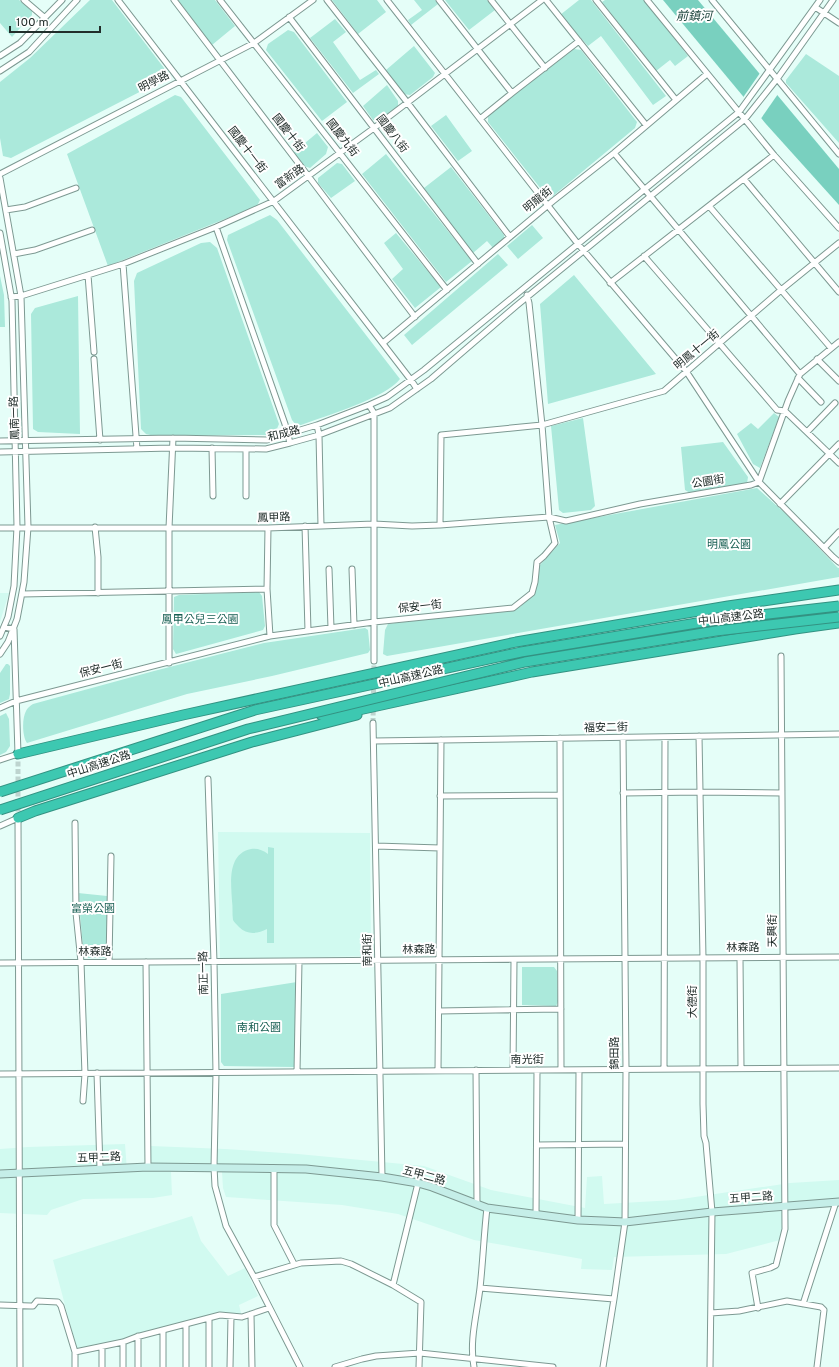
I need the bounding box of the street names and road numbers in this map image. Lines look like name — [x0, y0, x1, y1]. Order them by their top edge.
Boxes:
street label: 明學路 — [136, 68, 172, 96]
street label: 國慶十街 — [269, 111, 307, 155]
street label: 國慶八街 — [373, 112, 411, 156]
street label: 國慶九街 — [323, 116, 361, 160]
street label: 國慶十一街 — [225, 124, 269, 176]
street label: 富新路 — [272, 162, 308, 192]
street label: 明龍街 — [521, 184, 555, 216]
street label: 明鳳十一街 — [671, 327, 723, 373]
street label: 鳳南一路 — [7, 396, 23, 440]
street label: 和成路 — [266, 423, 302, 445]
street label: 公園街 — [691, 473, 725, 491]
street label: 鳳甲路 — [257, 510, 291, 526]
street label: 保安一街 — [397, 598, 443, 616]
street label: 中山高速公路 — [697, 607, 765, 629]
street label: 保安一街 — [78, 657, 124, 681]
street label: 中山高速公路 — [377, 663, 445, 691]
street label: 福安二街 — [584, 721, 628, 735]
street label: 中山高速公路 — [65, 748, 133, 782]
street label: 天興街 — [766, 915, 780, 948]
street label: 南和街 — [361, 933, 375, 967]
street label: 林森路 — [727, 941, 760, 955]
street label: 林森路 — [403, 943, 436, 957]
street label: 林森路 — [79, 945, 112, 959]
street label: 南正一路 — [197, 951, 211, 995]
street label: 大德街 — [686, 986, 700, 1019]
street label: 錦田路 — [608, 1037, 622, 1070]
street label: 南光街 — [511, 1053, 544, 1067]
street label: 五甲二路 — [77, 1150, 121, 1166]
street label: 五甲二路 — [401, 1164, 447, 1188]
street label: 五甲二路 — [729, 1189, 773, 1207]

